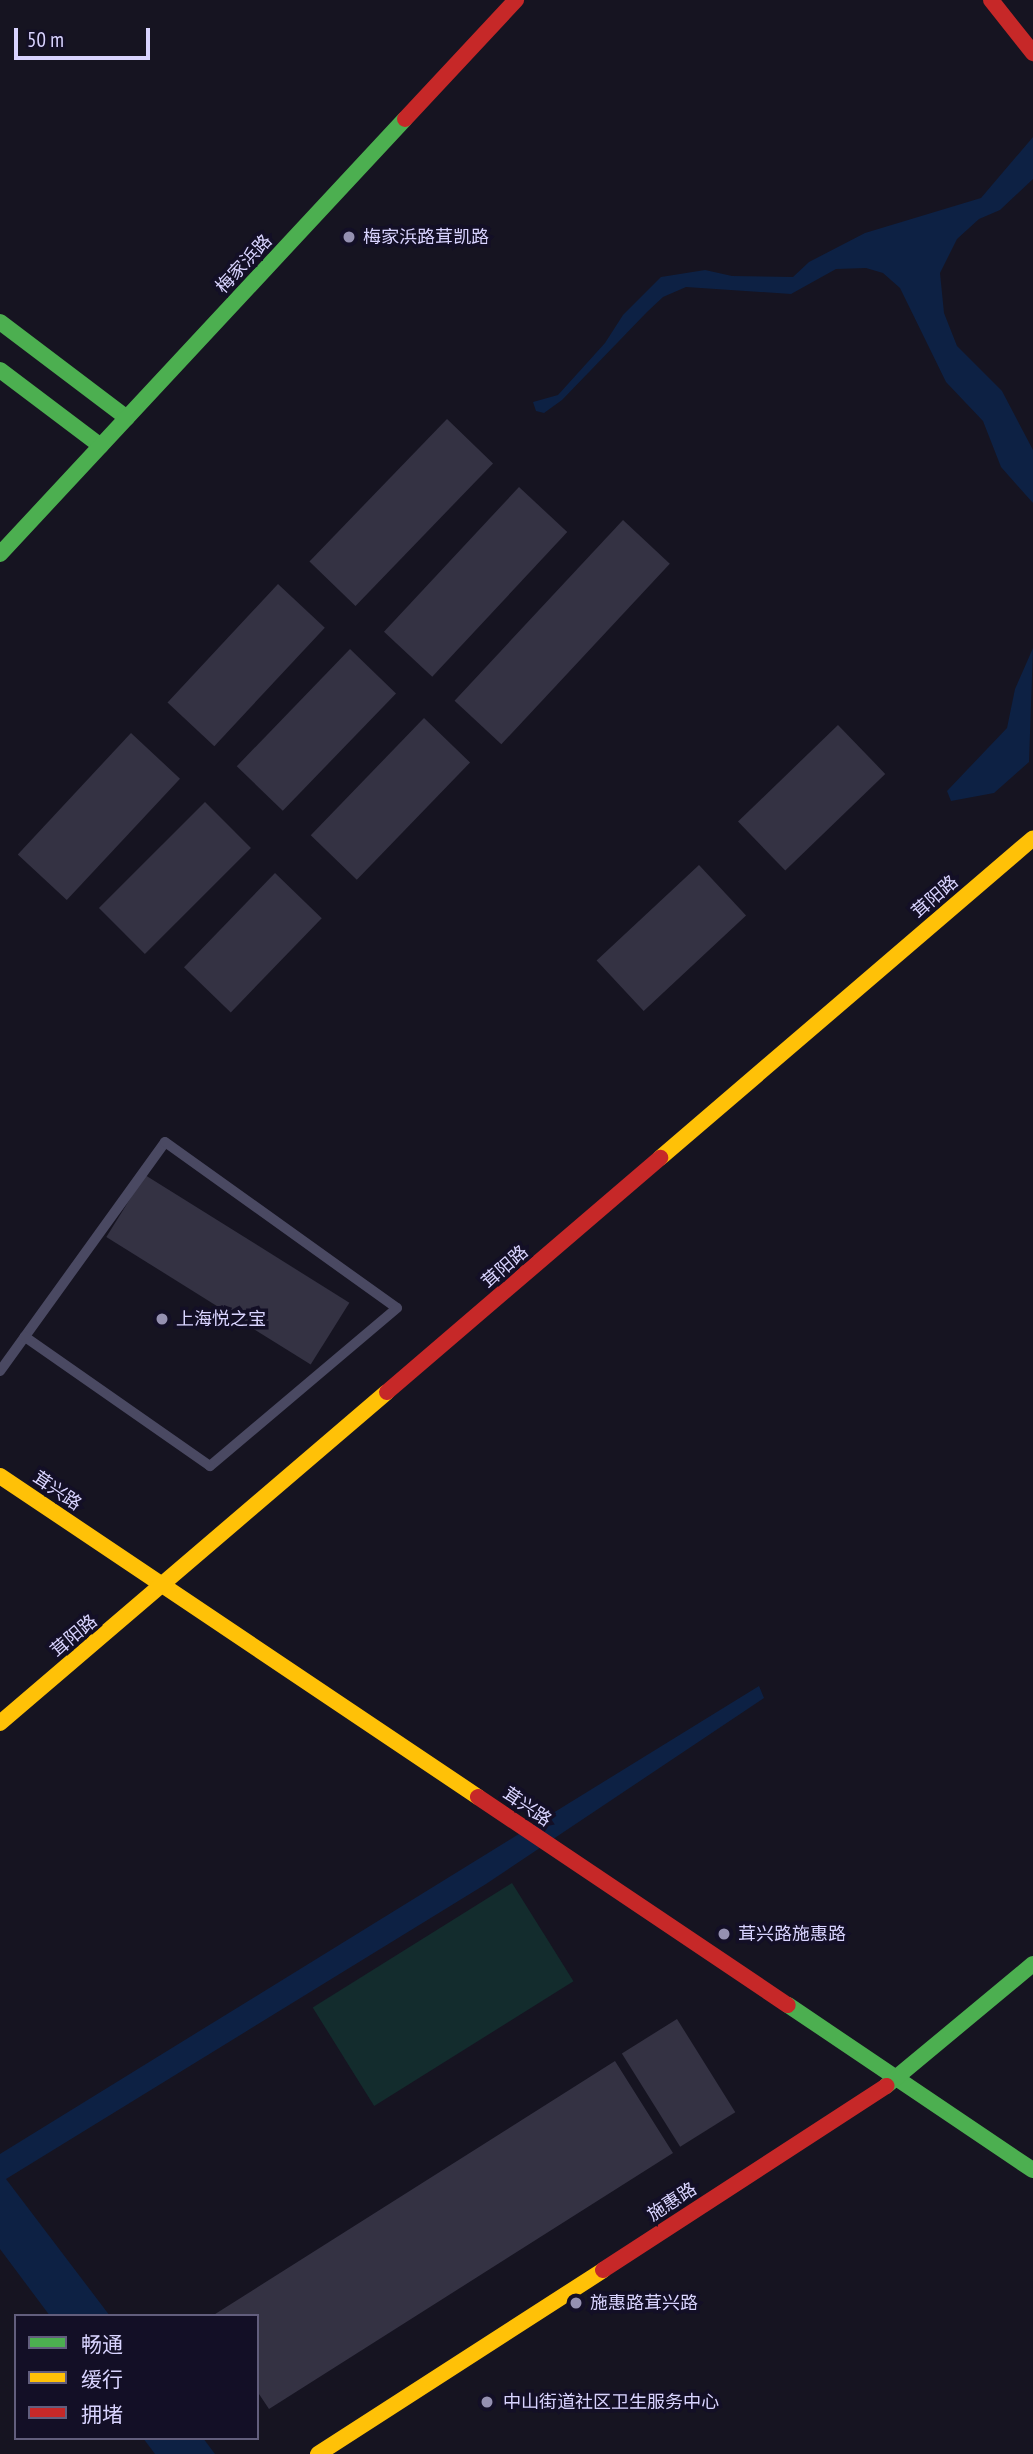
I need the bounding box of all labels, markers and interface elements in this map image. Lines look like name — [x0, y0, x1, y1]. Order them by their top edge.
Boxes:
scale bar — [18, 14, 154, 58]
text: 50 m — [27, 26, 64, 53]
place label: 梅家浜路茸凯路 — [363, 226, 489, 248]
marker: 梅家浜路茸凯路 — [341, 229, 357, 245]
street label: 梅家浜路 — [212, 230, 276, 298]
street label: 茸阳路 — [908, 871, 962, 923]
street label: 茸阳路 — [478, 1241, 532, 1293]
place label: 上海悦之宝 — [176, 1308, 266, 1330]
marker: 上海悦之宝 — [154, 1311, 170, 1327]
street label: 茸兴路 — [29, 1467, 85, 1515]
street label: 茸阳路 — [46, 1610, 102, 1662]
street label: 茸兴路 — [499, 1783, 555, 1831]
place label: 茸兴路施惠路 — [738, 1923, 846, 1945]
marker: 茸兴路施惠路 — [716, 1926, 732, 1942]
street label: 施惠路 — [643, 2178, 701, 2226]
place label: 施惠路茸兴路 — [590, 2292, 698, 2314]
marker: 施惠路茸兴路 — [568, 2295, 584, 2311]
legend — [14, 2314, 259, 2440]
text: 畅通 — [81, 2331, 123, 2358]
text: 缓行 — [81, 2366, 123, 2393]
place label: 中山街道社区卫生服务中心 — [503, 2391, 719, 2413]
marker: 中山街道社区卫生服务中心 — [477, 2392, 497, 2412]
text: 拥堵 — [81, 2401, 123, 2428]

